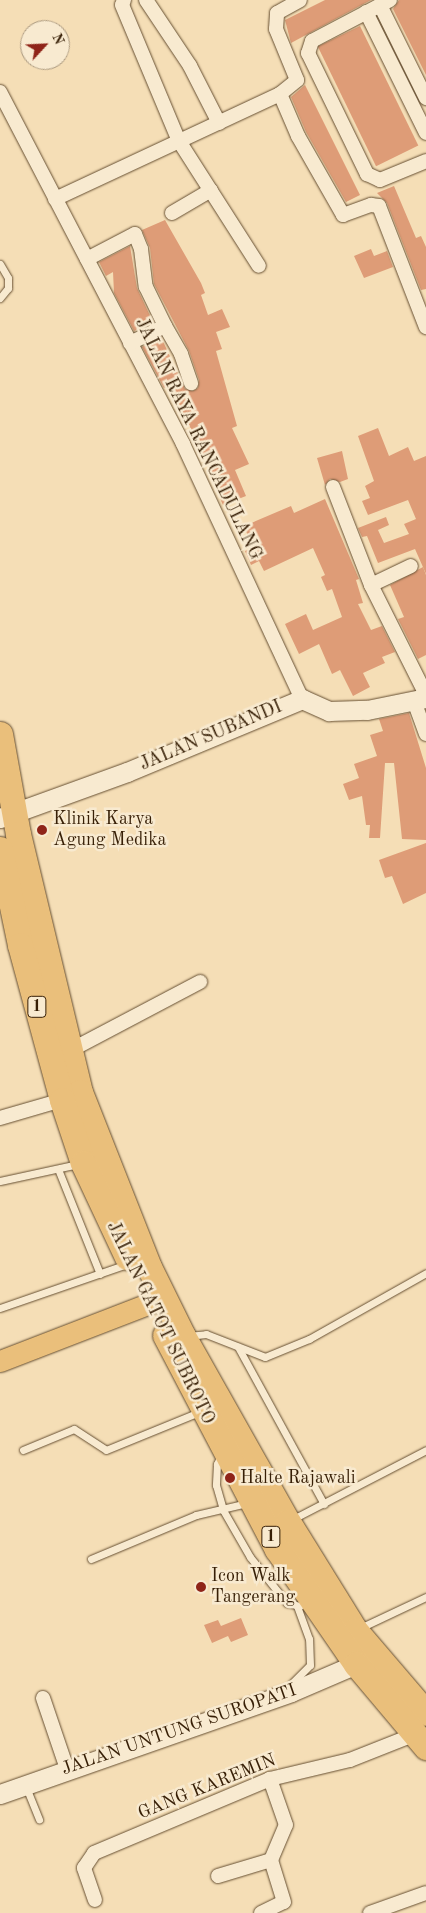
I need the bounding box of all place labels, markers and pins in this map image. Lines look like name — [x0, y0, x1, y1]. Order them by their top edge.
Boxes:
place label: Klinik Karya Agung Medika — [53, 809, 166, 852]
marker: Klinik Karya Agung Medika — [35, 823, 49, 837]
place label: Halte Rajawali — [240, 1467, 356, 1489]
marker: Halte Rajawali — [224, 1472, 236, 1484]
place label: Icon Walk Tangerang — [211, 1566, 295, 1608]
marker: Icon Walk Tangerang — [195, 1581, 207, 1593]

